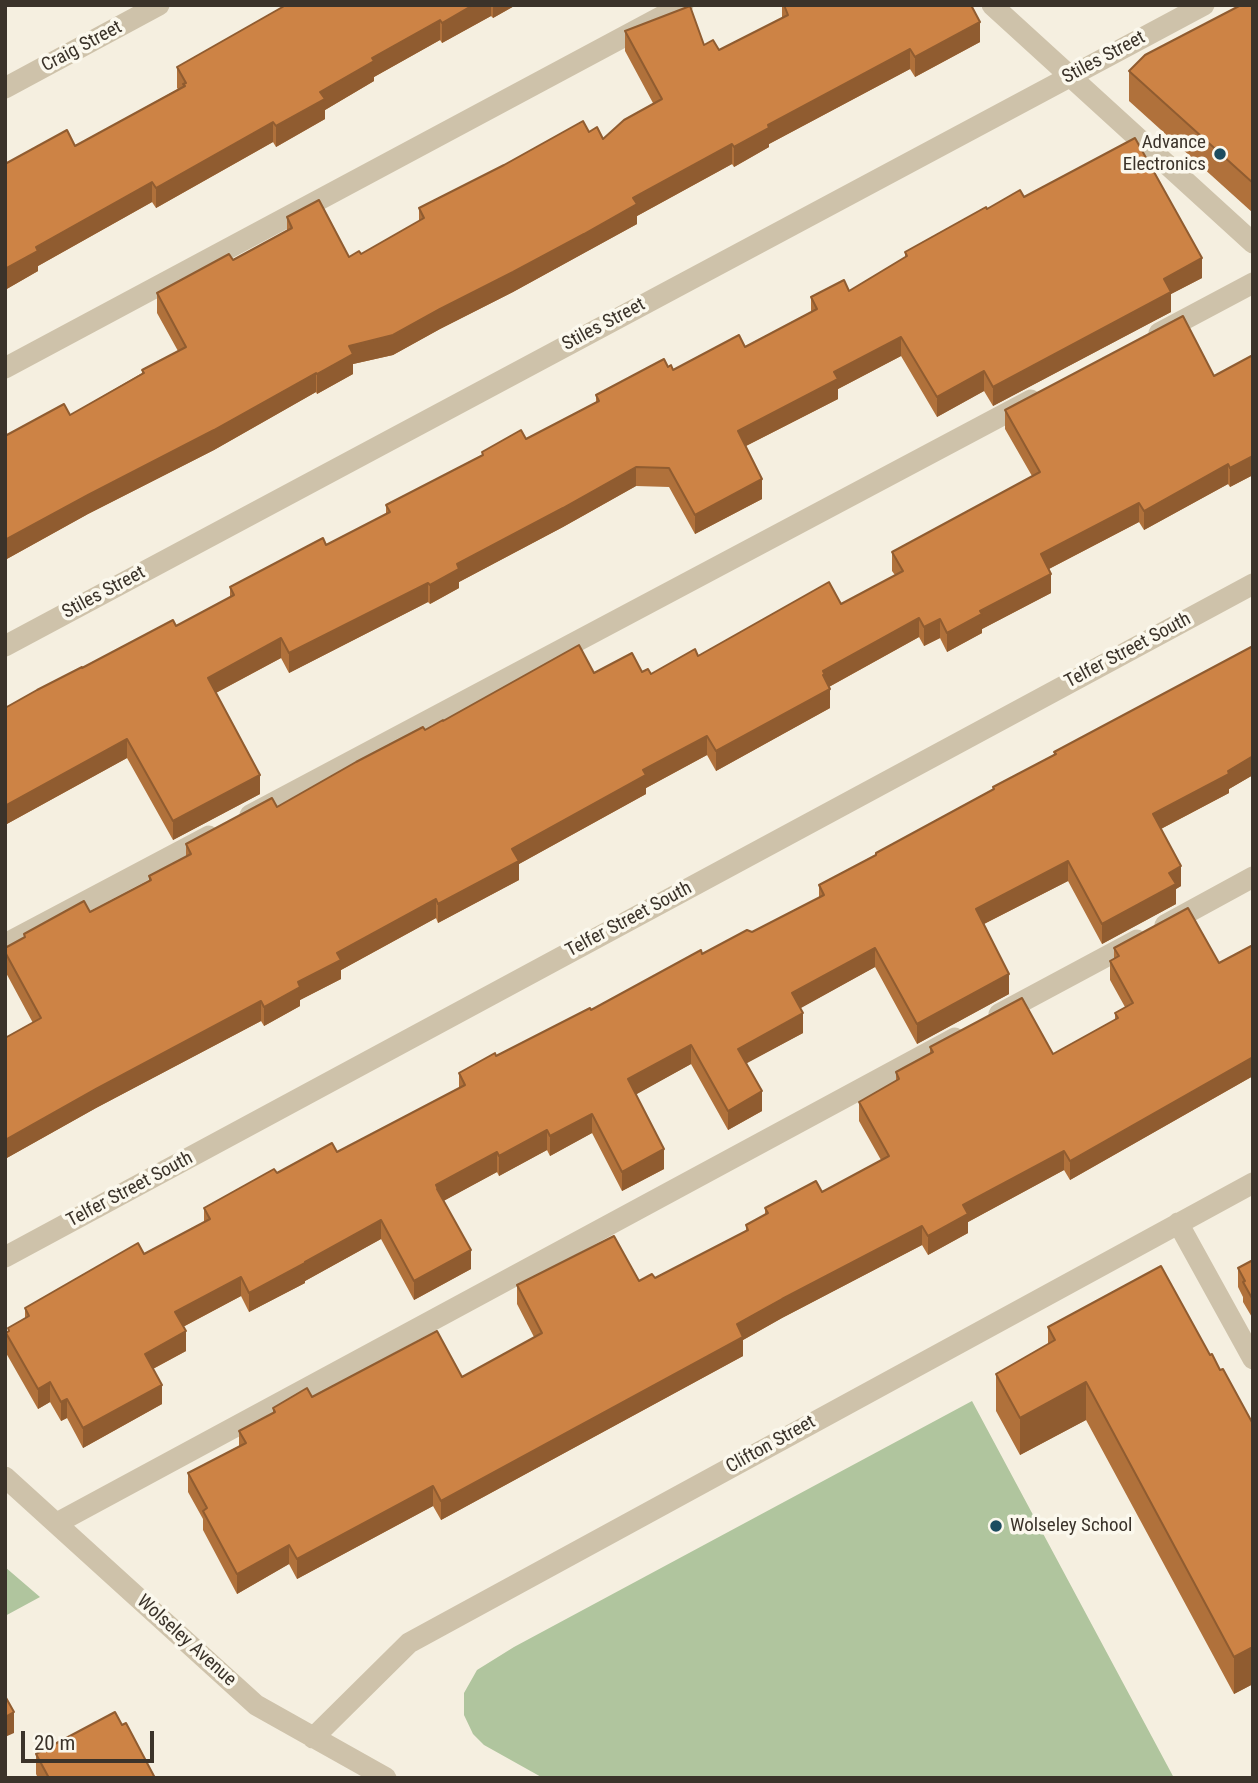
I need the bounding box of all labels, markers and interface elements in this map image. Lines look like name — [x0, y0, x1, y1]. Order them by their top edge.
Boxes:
street label: Craig Street — [38, 16, 126, 78]
street label: Stiles Street — [1059, 27, 1149, 89]
place label: Advance Electronics — [1123, 132, 1206, 176]
marker: Advance Electronics — [1212, 146, 1228, 162]
street label: Stiles Street — [559, 294, 649, 356]
street label: Stiles Street — [59, 562, 149, 624]
street label: Telfer Street South — [1061, 608, 1195, 694]
street label: Telfer Street South — [562, 877, 696, 963]
street label: Telfer Street South — [63, 1147, 197, 1233]
street label: Clifton Street — [722, 1411, 820, 1479]
place label: Wolseley School — [1010, 1515, 1132, 1537]
marker: Wolseley School — [988, 1518, 1004, 1534]
street label: Wolseley Avenue — [132, 1590, 240, 1692]
scale bar — [24, 1716, 158, 1760]
text: 20 m — [34, 1731, 75, 1755]

